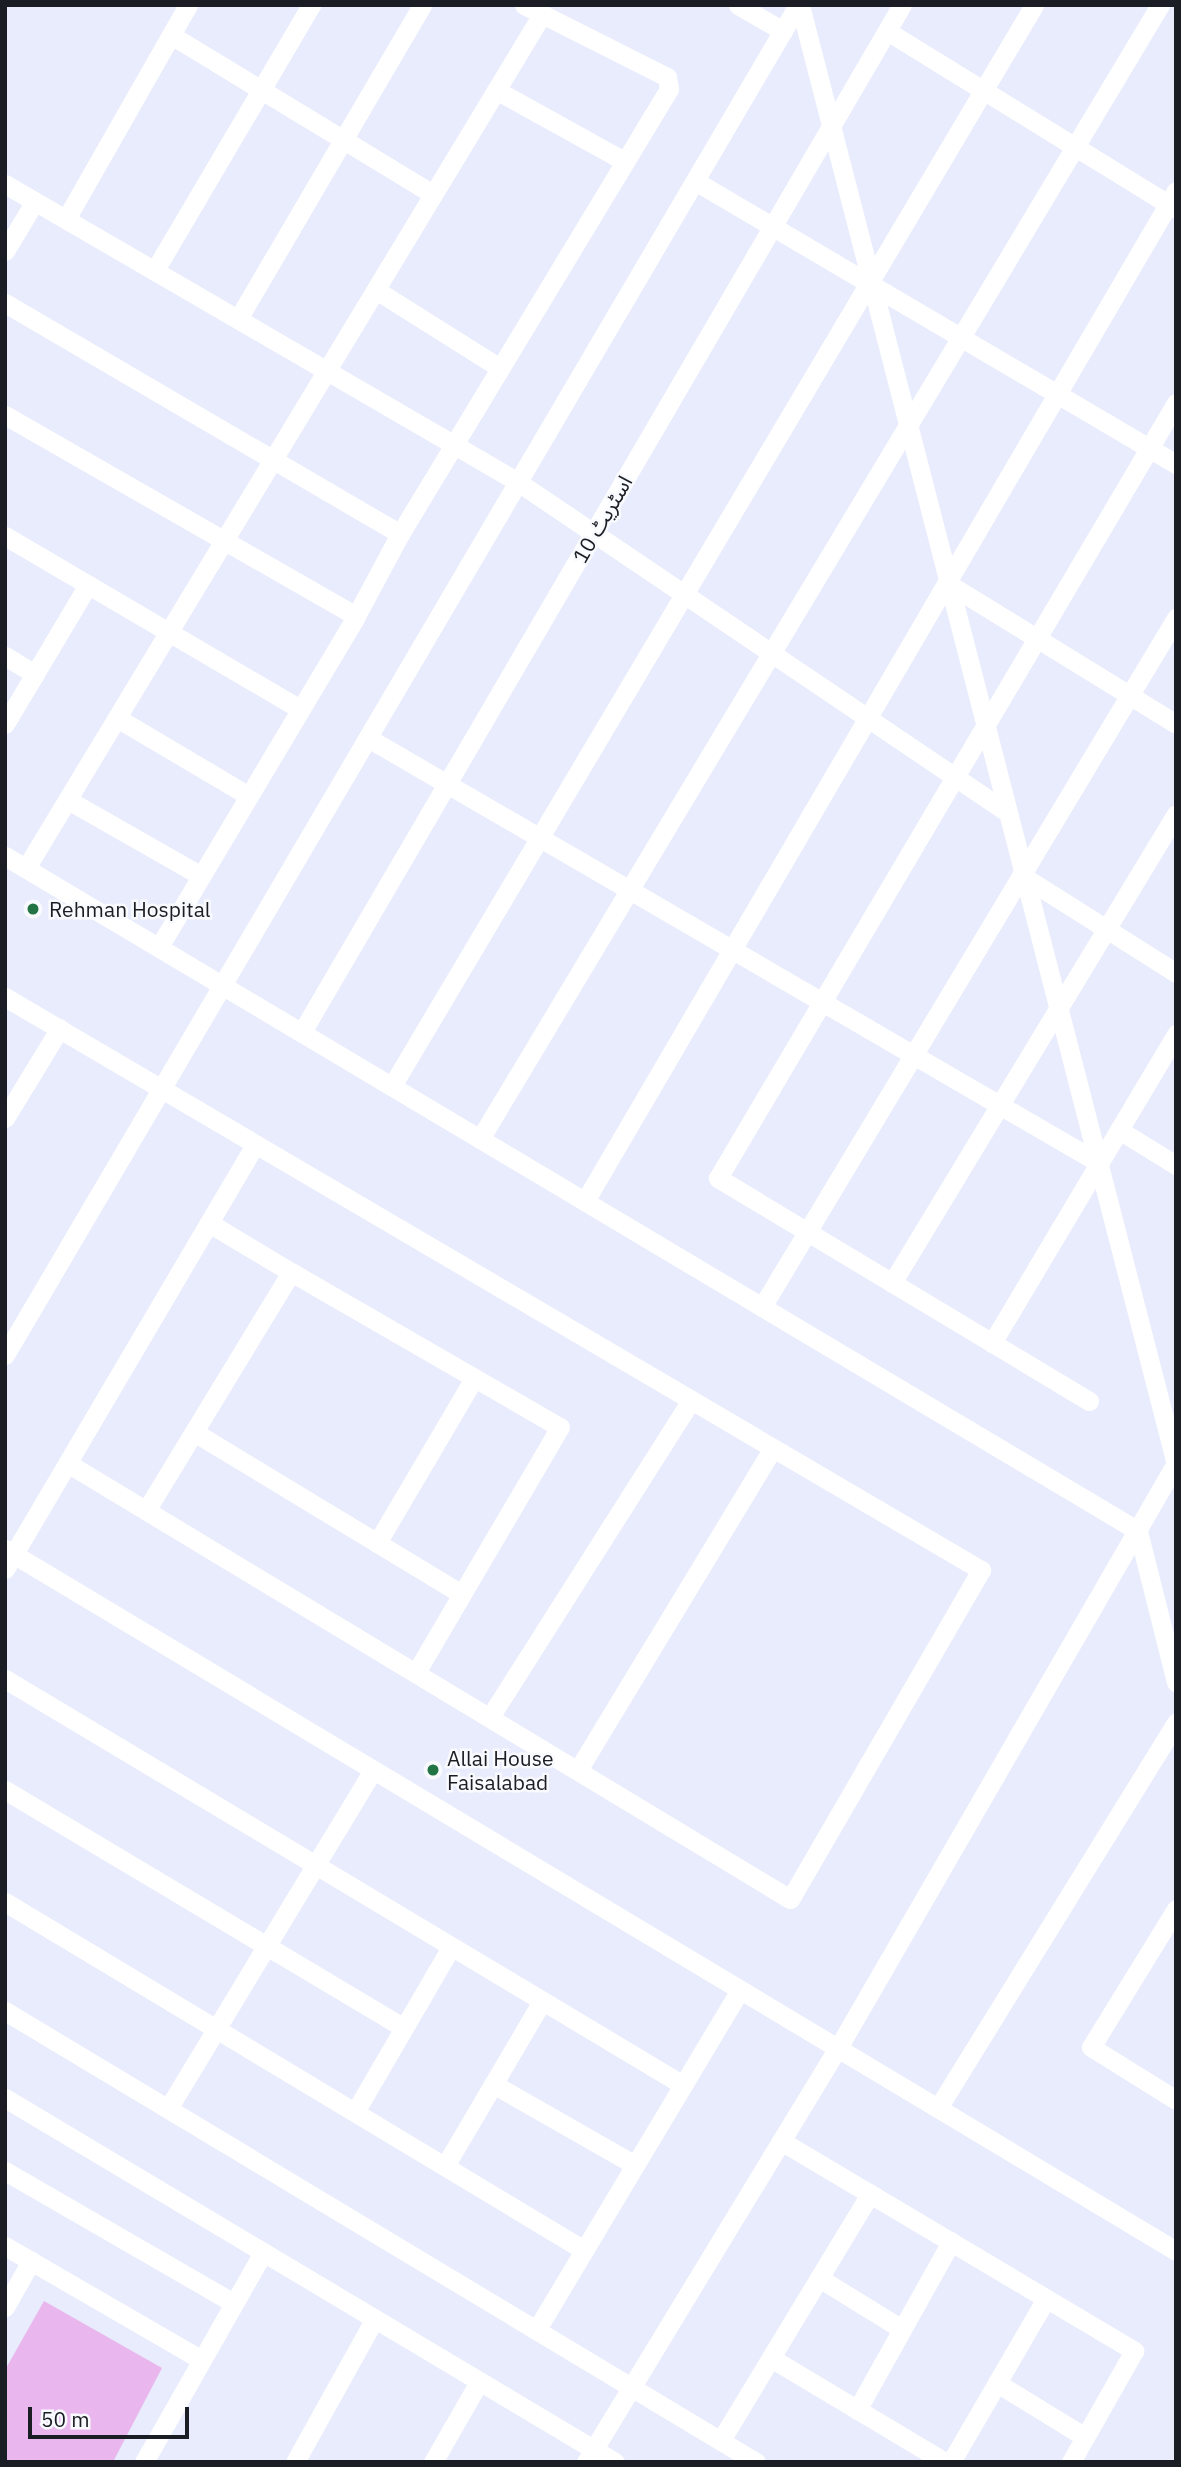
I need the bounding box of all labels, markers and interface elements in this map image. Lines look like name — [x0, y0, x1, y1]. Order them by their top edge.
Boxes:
street label: اسٹریٹ 10 — [567, 471, 637, 567]
place label: Rehman Hospital — [49, 896, 211, 922]
marker: Rehman Hospital — [23, 899, 43, 919]
place label: Allai House Faisalabad — [447, 1745, 553, 1795]
marker: Allai House Faisalabad — [425, 1762, 441, 1778]
scale bar — [32, 2394, 192, 2438]
text: 50 m — [41, 2405, 90, 2433]

